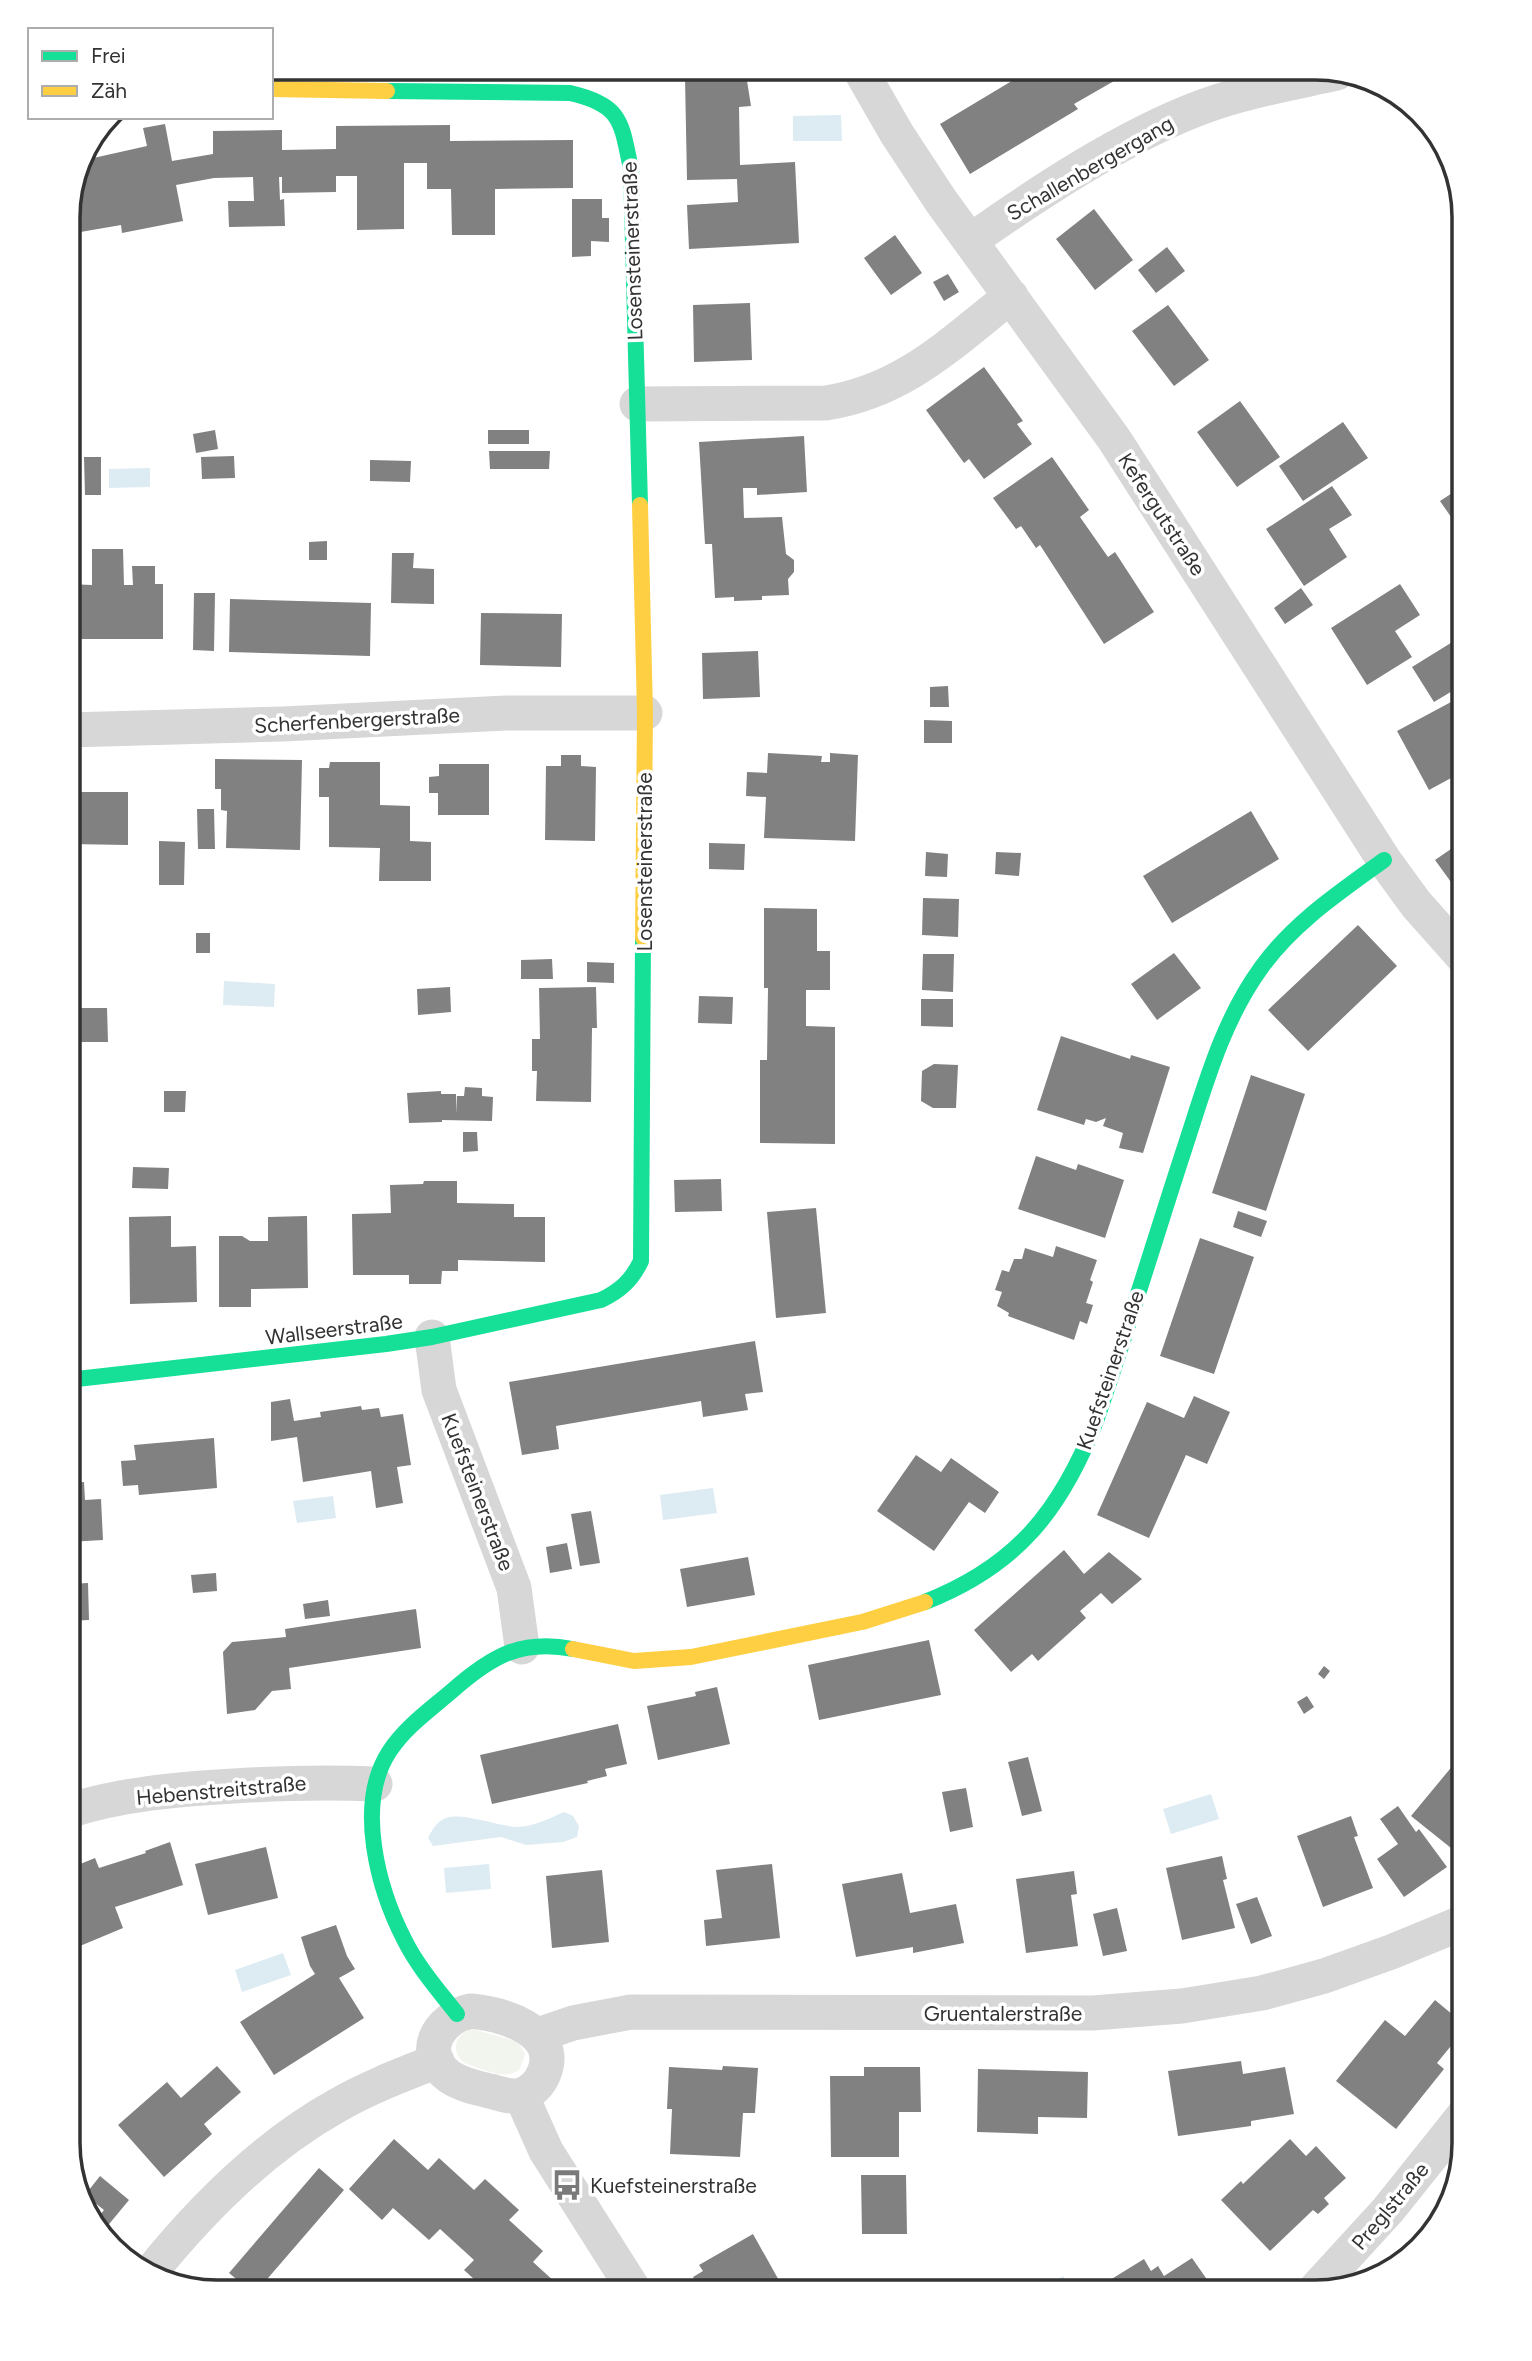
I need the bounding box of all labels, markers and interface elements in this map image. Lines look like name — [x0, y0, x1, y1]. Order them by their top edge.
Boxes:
legend — [28, 28, 273, 119]
text: Frei — [91, 43, 126, 68]
text: Zäh — [91, 78, 127, 103]
street label: Schallenbergergang — [1002, 110, 1178, 226]
street label: Losensteinerstraße — [616, 161, 648, 341]
street label: Kefergutstraße — [1113, 448, 1211, 580]
street label: Scherfenbergerstraße — [253, 702, 461, 738]
street label: Losensteinerstraße — [632, 772, 657, 952]
street label: Kuefsteinerstraße — [1071, 1287, 1149, 1453]
street label: Wallseerstraße — [264, 1308, 404, 1350]
street label: Kuefsteinerstraße — [436, 1410, 520, 1574]
street label: Hebenstreitstraße — [135, 1770, 307, 1810]
street label: Gruentalerstraße — [924, 2001, 1082, 2026]
street label: Preglstraße — [1346, 2157, 1434, 2255]
bus stop icon: Kuefsteinerstraße — [550, 2168, 584, 2202]
place label: Kuefsteinerstraße — [590, 2173, 757, 2198]

